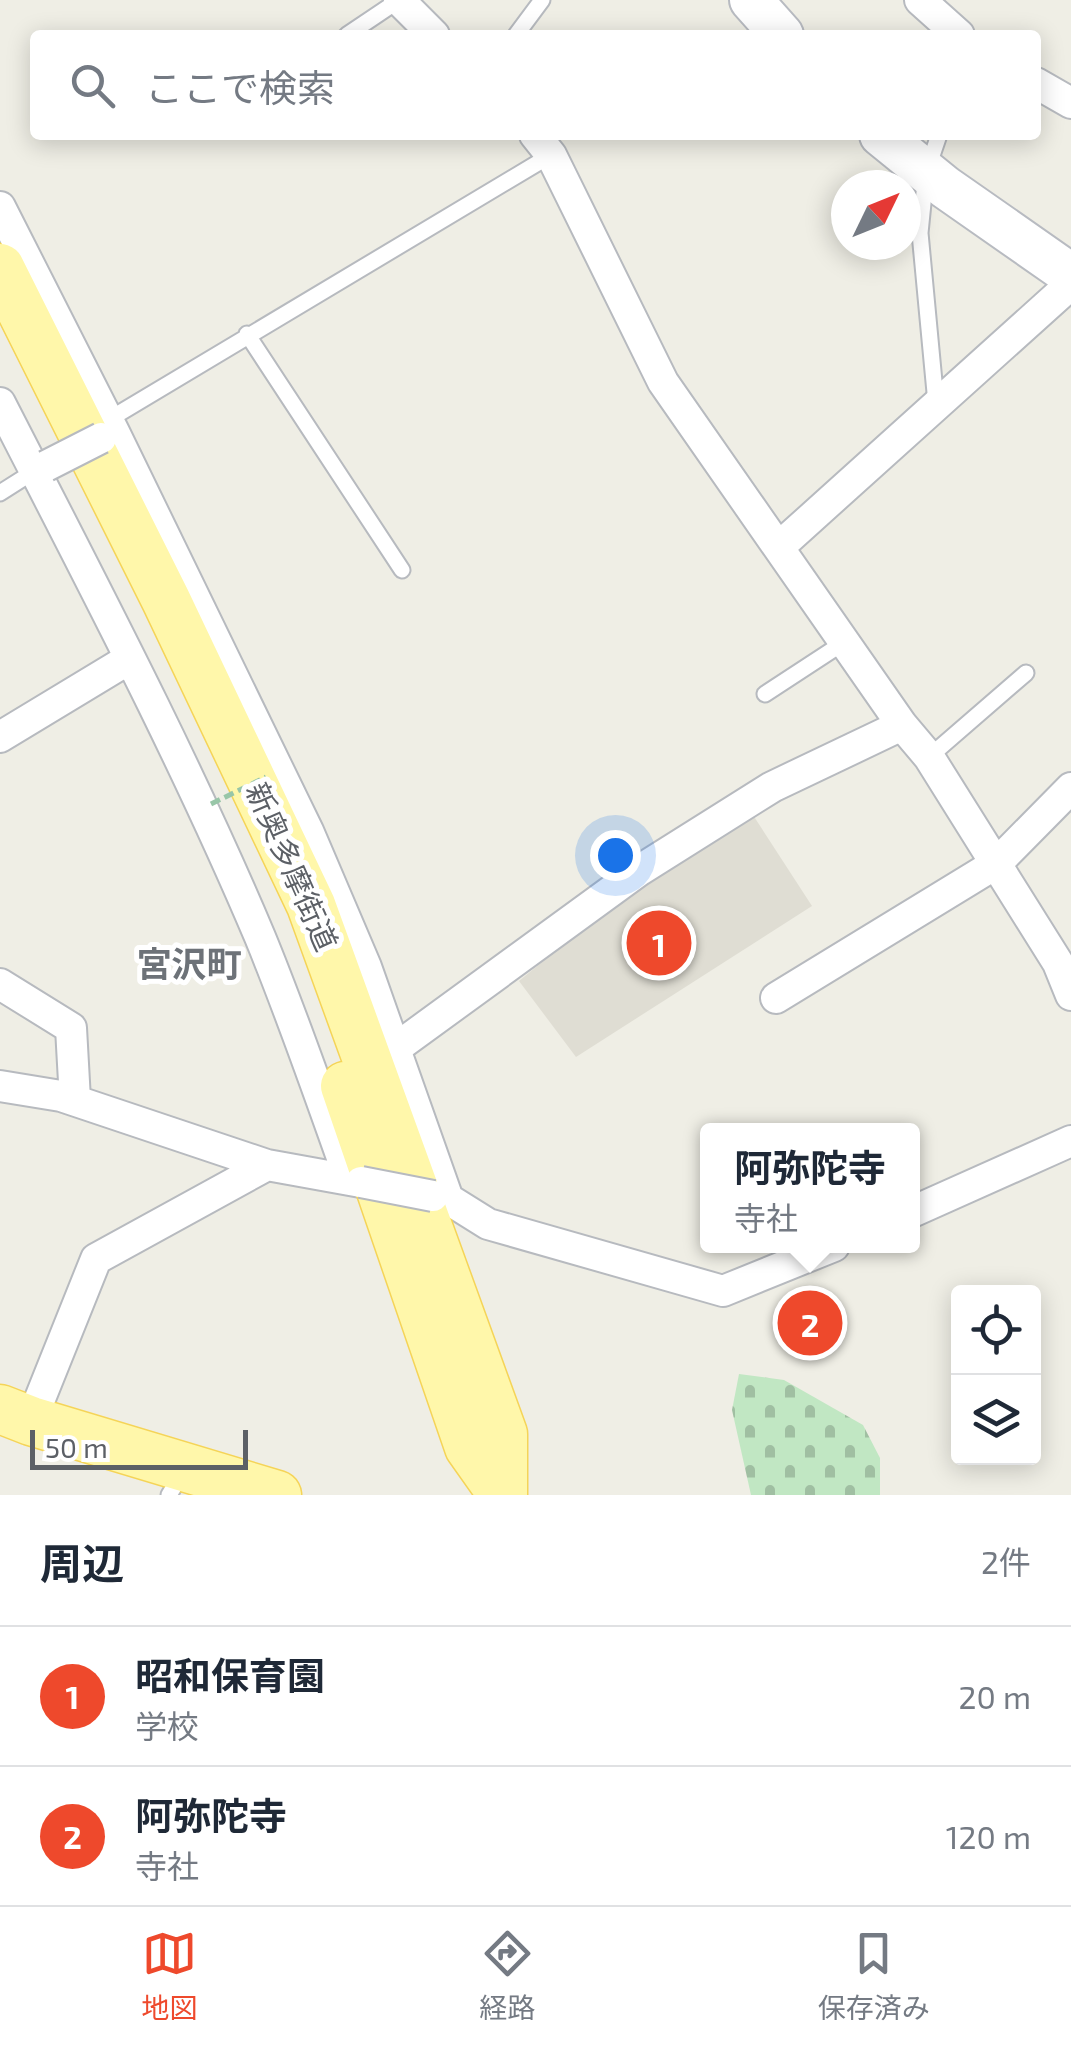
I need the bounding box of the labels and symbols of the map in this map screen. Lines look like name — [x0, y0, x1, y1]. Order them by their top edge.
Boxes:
north arrow — [831, 170, 921, 260]
street label: 新奥多摩街道 — [240, 777, 346, 956]
your location — [590, 830, 641, 881]
pin: 1 — [626, 906, 692, 980]
district label: 宮沢町 — [136, 942, 242, 984]
pin: 2 — [778, 1286, 842, 1360]
scale bar — [30, 1425, 248, 1470]

